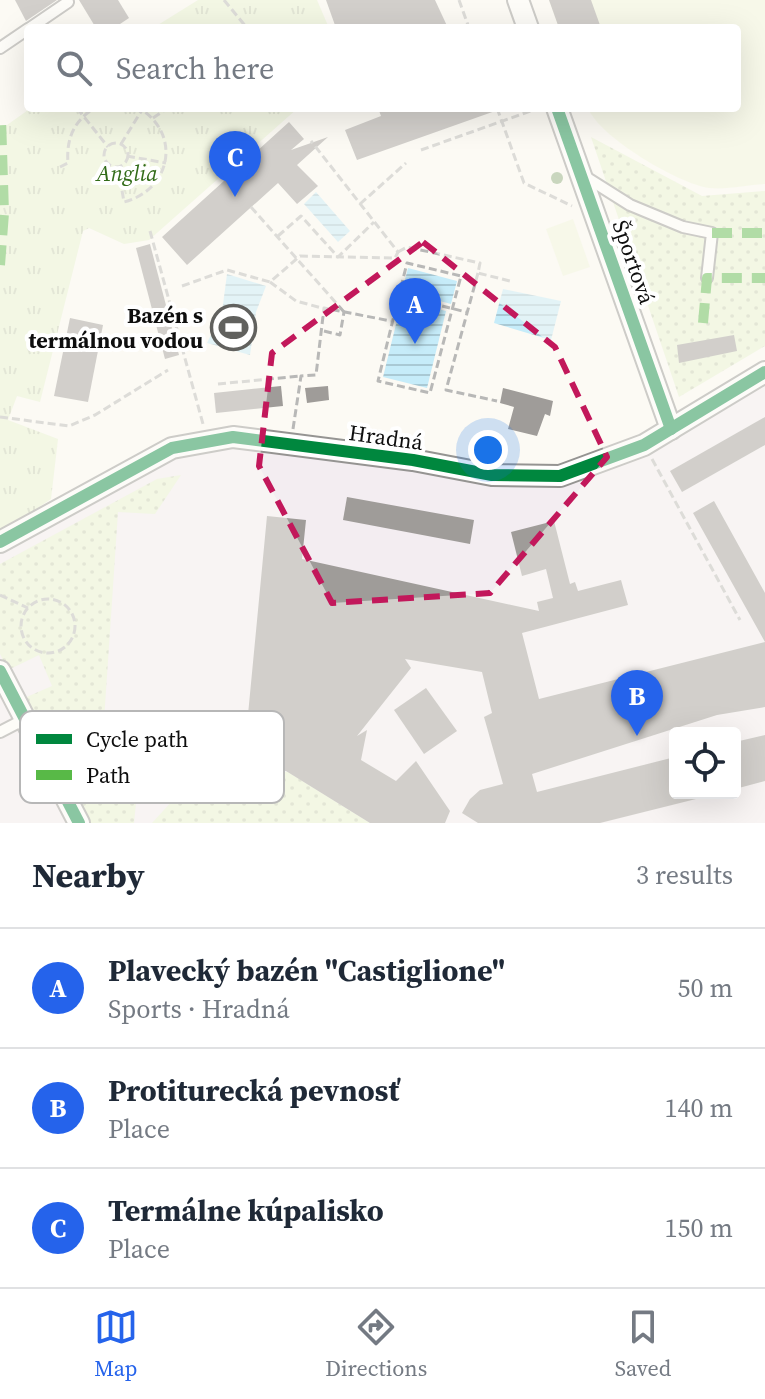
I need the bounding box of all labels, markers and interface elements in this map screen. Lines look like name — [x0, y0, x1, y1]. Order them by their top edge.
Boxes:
search box — [24, 24, 741, 112]
icon: search — [52, 46, 96, 90]
text: Search here — [116, 48, 274, 89]
pin: C — [209, 131, 261, 197]
park label: Anglia — [94, 158, 158, 188]
street label: Športová — [606, 216, 663, 309]
pin: A — [389, 278, 441, 344]
place label: Bazén s termálnou vodou — [29, 300, 203, 355]
sports icon: Bazén s termálnou vodou — [210, 304, 258, 352]
street label: Hradná — [347, 417, 426, 457]
your location — [468, 430, 508, 470]
pin: B — [611, 670, 663, 736]
legend — [20, 711, 284, 803]
text: Cycle path — [86, 724, 189, 754]
map controls — [669, 727, 741, 799]
button: locate — [669, 727, 741, 799]
text: Path — [86, 760, 131, 790]
text: Nearby — [32, 852, 145, 898]
text: 3 results — [636, 857, 733, 893]
text: Plavecký bazén "Castiglione" — [108, 950, 505, 991]
text: A — [49, 970, 67, 1006]
text: 50 m — [678, 970, 733, 1006]
text: Sports · Hradná — [108, 991, 290, 1027]
text: Protiturecká pevnosť — [108, 1070, 399, 1111]
text: B — [50, 1090, 66, 1126]
text: 140 m — [665, 1090, 733, 1126]
text: Place — [108, 1111, 170, 1147]
text: Termálne kúpalisko — [108, 1190, 384, 1231]
text: C — [50, 1210, 66, 1246]
text: 150 m — [665, 1210, 733, 1246]
text: Place — [108, 1231, 170, 1267]
tab: Map — [94, 1305, 138, 1383]
tab: Directions — [325, 1305, 427, 1383]
tab: Saved — [615, 1305, 671, 1383]

